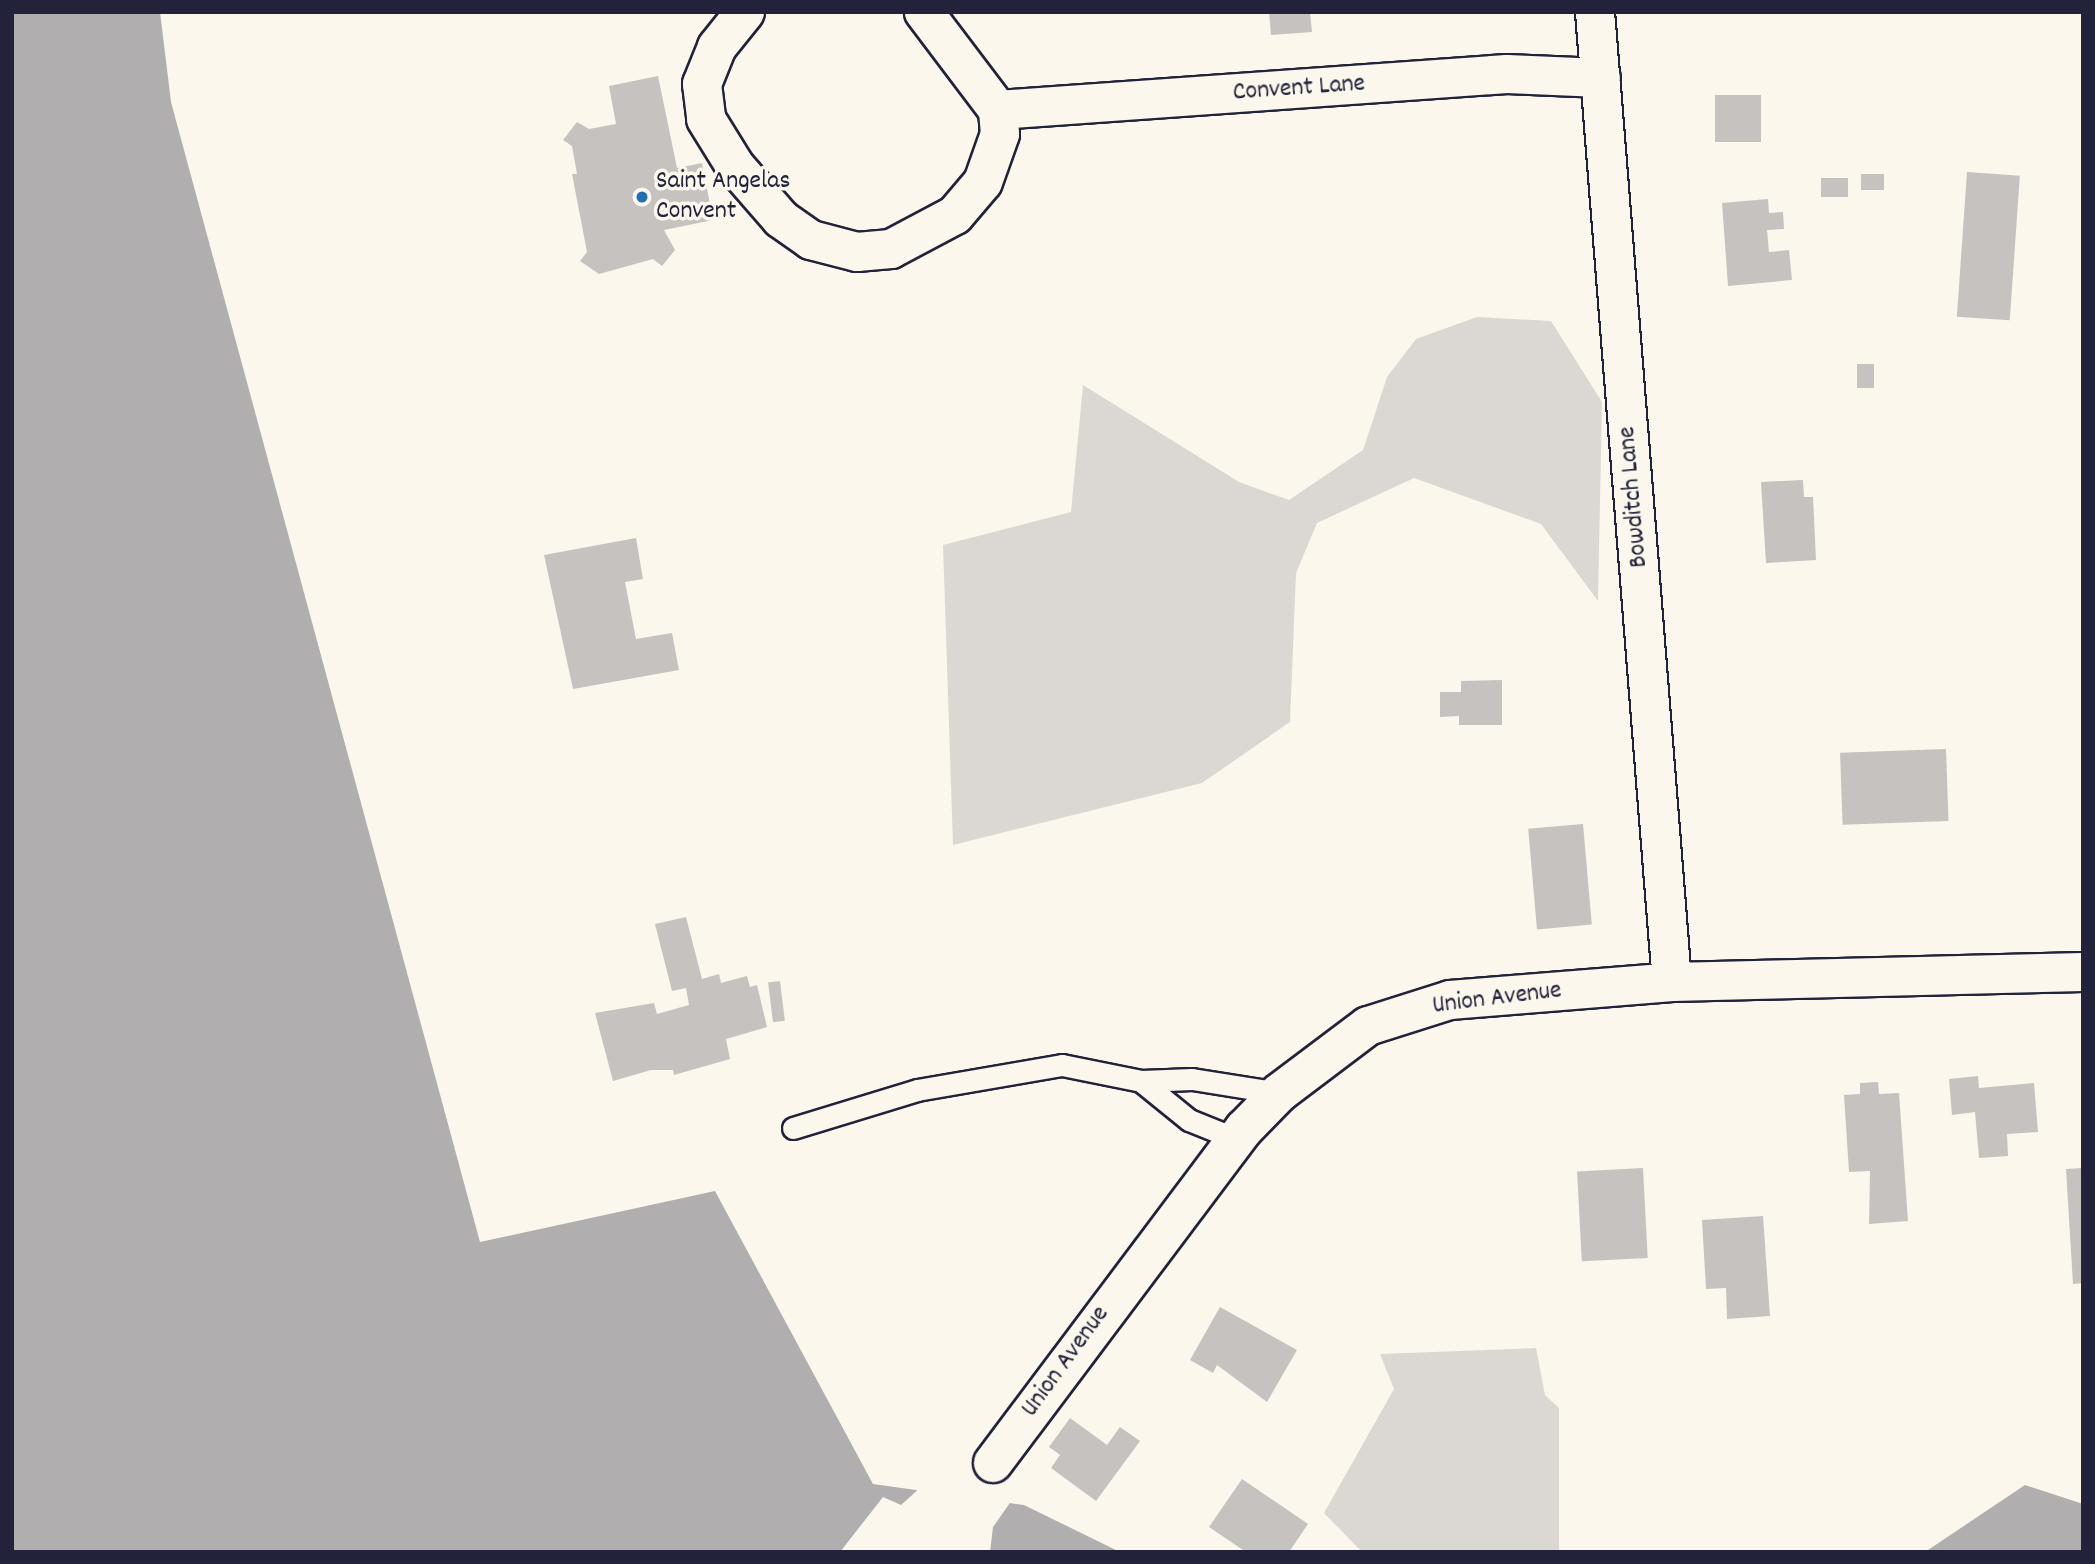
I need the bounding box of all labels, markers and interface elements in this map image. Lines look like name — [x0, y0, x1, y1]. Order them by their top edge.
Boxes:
street label: Convent Lane — [1232, 69, 1366, 109]
place label: Saint Angelas Convent — [656, 166, 790, 228]
marker: Saint Angelas Convent — [634, 189, 650, 205]
street label: Bowditch Lane — [1612, 425, 1656, 569]
street label: Union Avenue — [1431, 976, 1563, 1022]
street label: Union Avenue — [1015, 1300, 1117, 1424]

